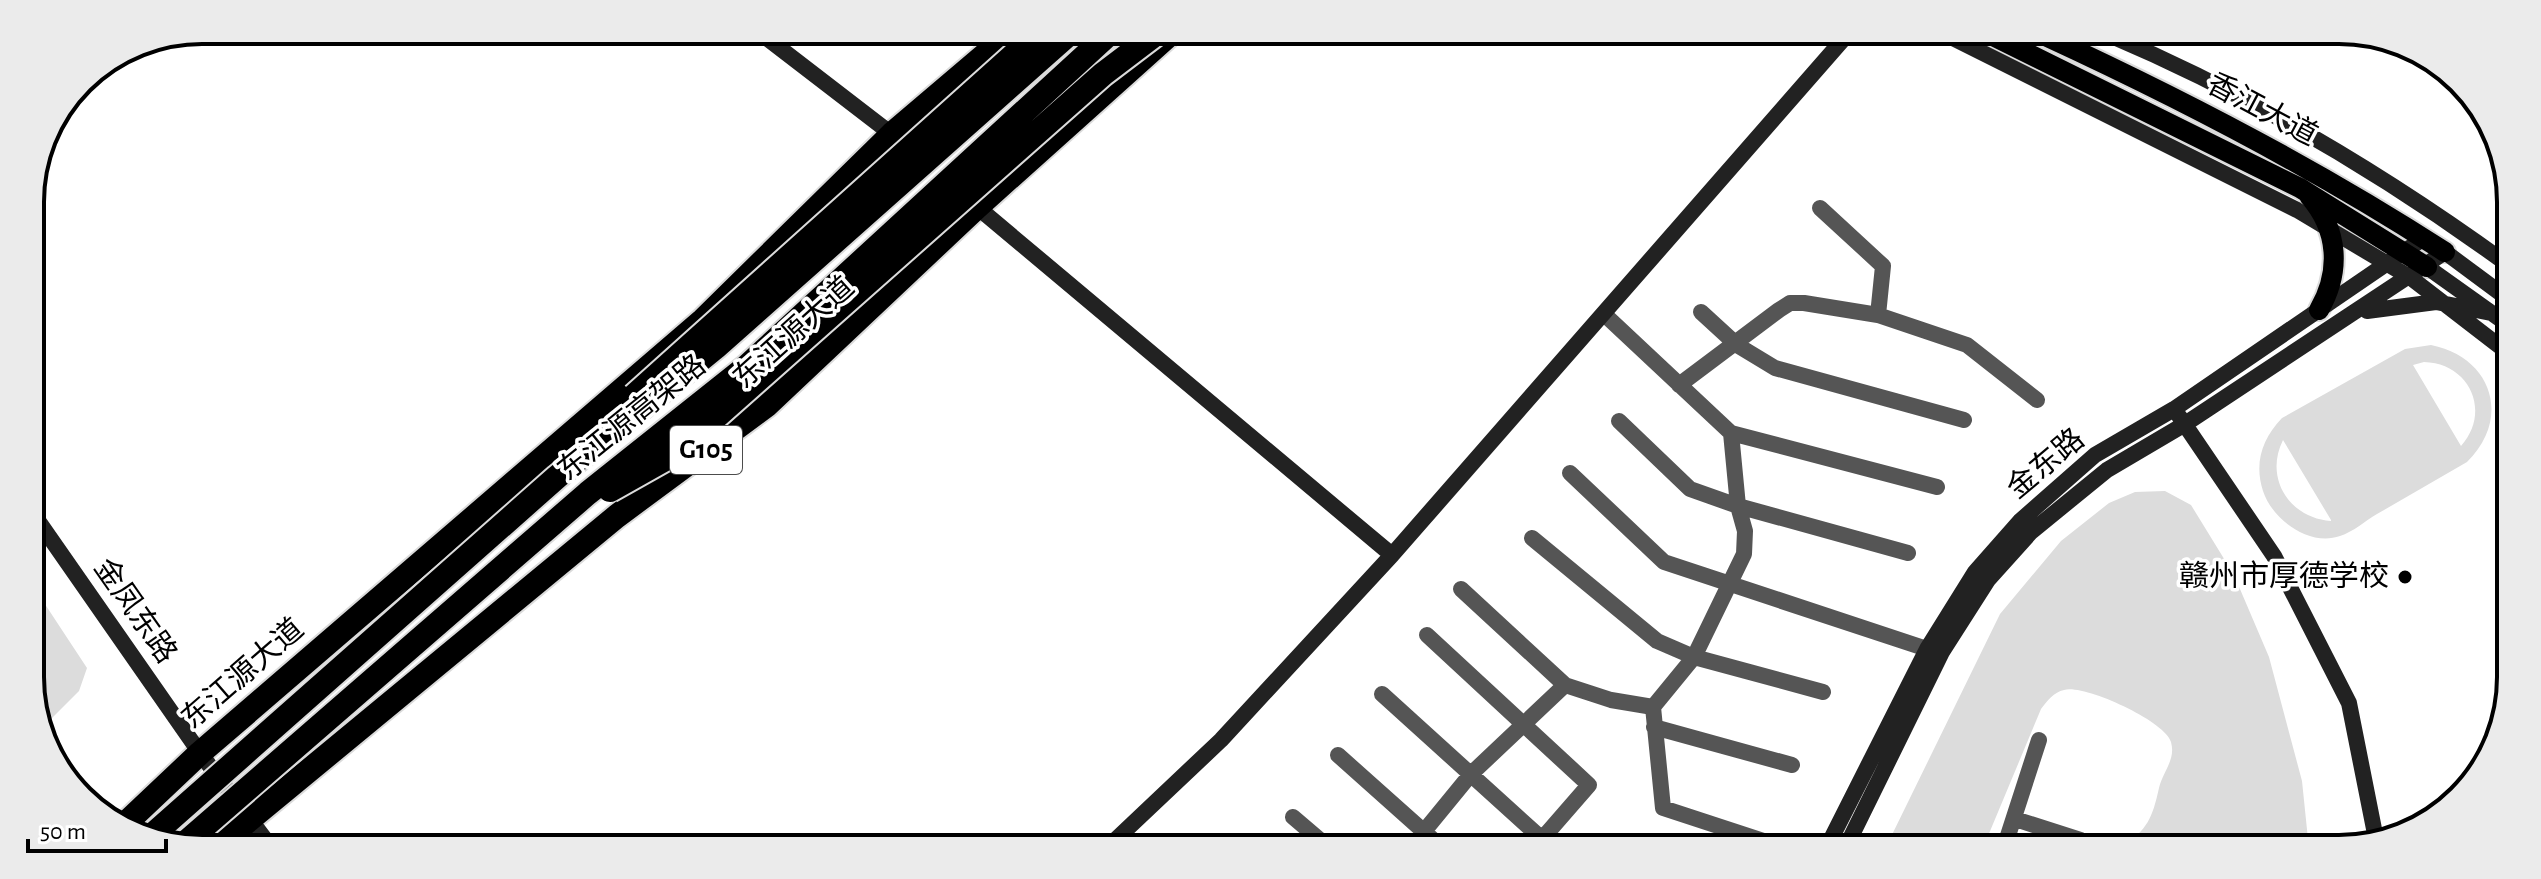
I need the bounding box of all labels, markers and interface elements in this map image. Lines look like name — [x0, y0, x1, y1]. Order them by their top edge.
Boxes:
street label: 香江大道 — [2202, 67, 2323, 151]
street label: 东江源大道 — [727, 270, 860, 394]
street label: 东江源高架路 — [551, 348, 711, 486]
street label: 金东路 — [2001, 422, 2090, 504]
road number: G105 — [670, 426, 742, 474]
street label: 金凤东路 — [88, 552, 183, 669]
place label: 赣州市厚德学校 — [2179, 560, 2389, 592]
marker: 赣州市厚德学校 — [2396, 568, 2414, 586]
street label: 东江源大道 — [175, 612, 309, 735]
scale bar — [28, 803, 166, 853]
text: 50 m — [40, 820, 86, 844]

